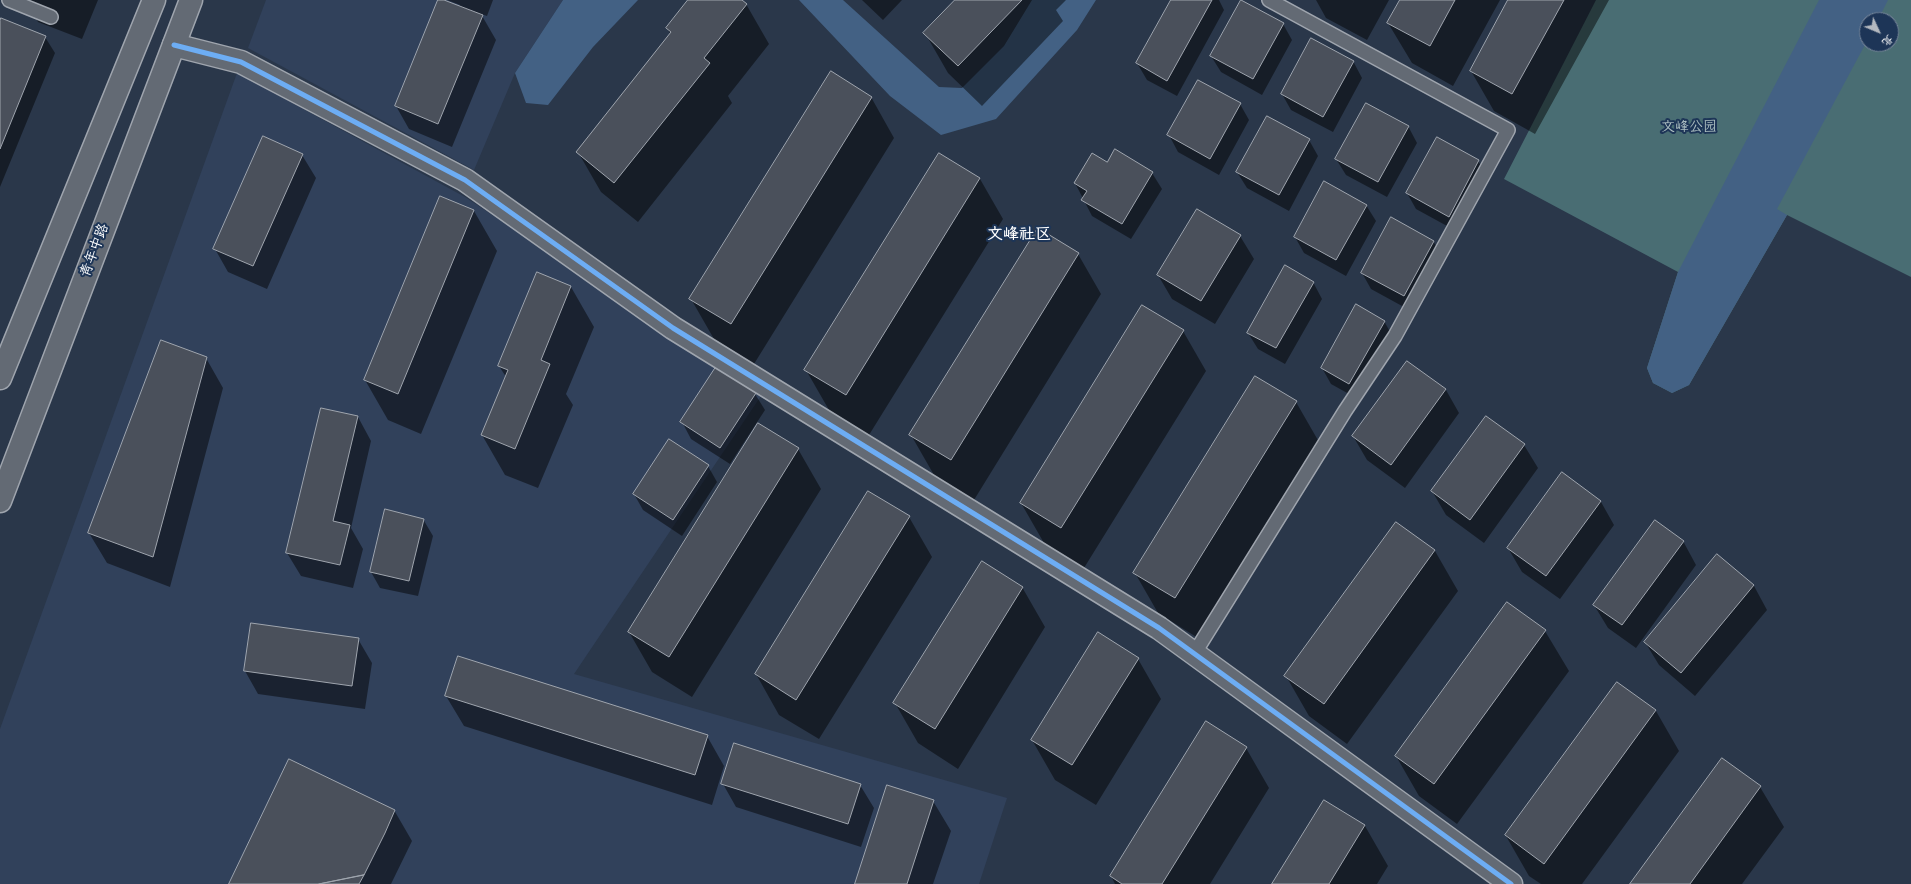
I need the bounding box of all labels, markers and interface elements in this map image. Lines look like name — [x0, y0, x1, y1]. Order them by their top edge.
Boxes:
north arrow — [1859, 12, 1899, 52]
text: 北 — [1879, 32, 1895, 48]
park label: 文峰公园 — [1661, 121, 1717, 137]
street label: 青年中路 — [78, 222, 114, 280]
district label: 文峰社区 — [987, 227, 1051, 247]

